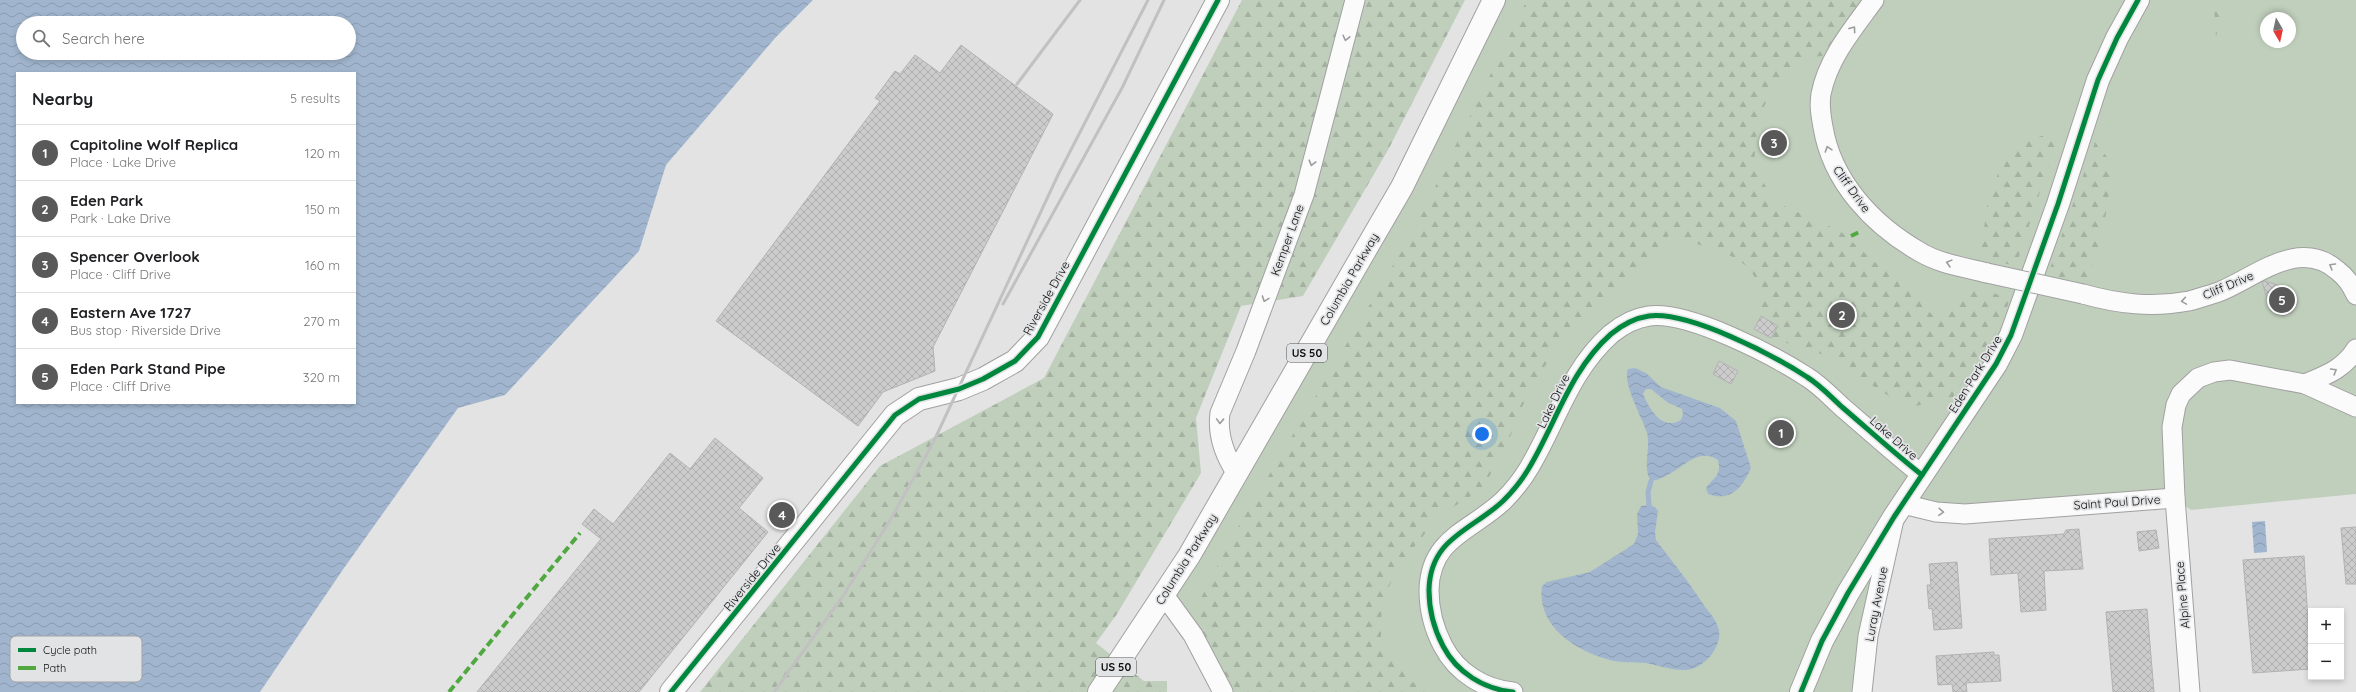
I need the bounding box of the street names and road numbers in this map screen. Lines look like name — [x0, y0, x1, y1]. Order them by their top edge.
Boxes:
street label: Cliff Drive — [1830, 163, 1874, 215]
street label: Kemper Lane — [1267, 202, 1307, 278]
street label: Columbia Parkway — [1316, 230, 1382, 328]
street label: Riverside Drive — [1019, 258, 1073, 338]
street label: Cliff Drive — [2200, 267, 2256, 302]
street label: Eden Park Drive — [1945, 332, 2005, 416]
road number: US 50 — [1287, 344, 1327, 362]
street label: Lake Drive — [1533, 371, 1573, 431]
street label: Lake Drive — [1867, 413, 1921, 463]
street label: Saint Paul Drive — [2073, 491, 2161, 513]
street label: Columbia Parkway — [1152, 511, 1220, 607]
street label: Riverside Drive — [720, 540, 784, 614]
street label: Alpine Place — [2172, 560, 2192, 629]
street label: Luray Avenue — [1861, 565, 1891, 643]
road number: US 50 — [1096, 658, 1136, 676]

